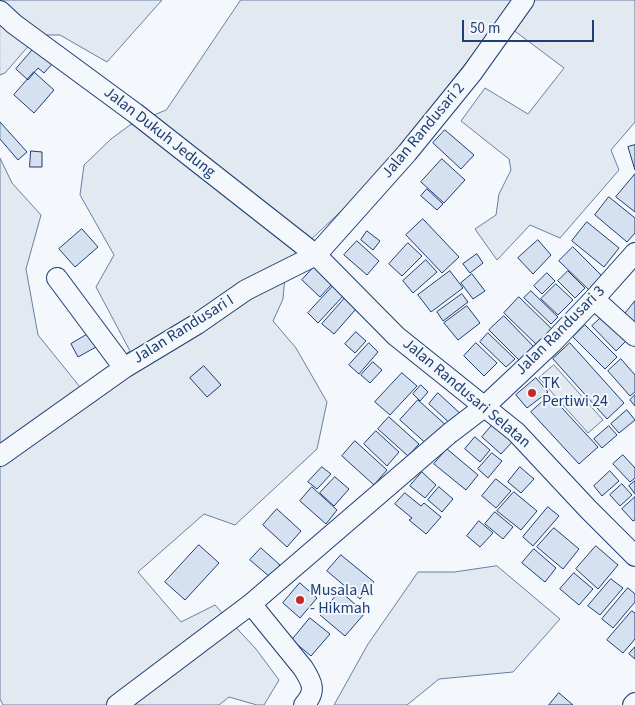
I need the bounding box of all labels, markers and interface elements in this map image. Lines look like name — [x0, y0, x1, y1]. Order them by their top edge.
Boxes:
scale bar — [465, 10, 598, 42]
text: 50 m — [470, 18, 500, 39]
street label: Jalan Randusari 2 — [379, 79, 469, 183]
street label: Jalan Dukuh Jedung — [99, 83, 219, 183]
street label: Jalan Randusari 3 — [512, 282, 610, 380]
street label: Jalan Randusari I — [130, 291, 238, 369]
street label: Jalan Randusari Selatan — [398, 335, 534, 453]
place label: TK Pertiwi 24 — [542, 374, 608, 412]
marker: TK Pertiwi 24 — [526, 387, 538, 399]
place label: Musala Al - Hikmah — [310, 581, 373, 619]
marker: Musala Al - Hikmah — [294, 594, 306, 606]

